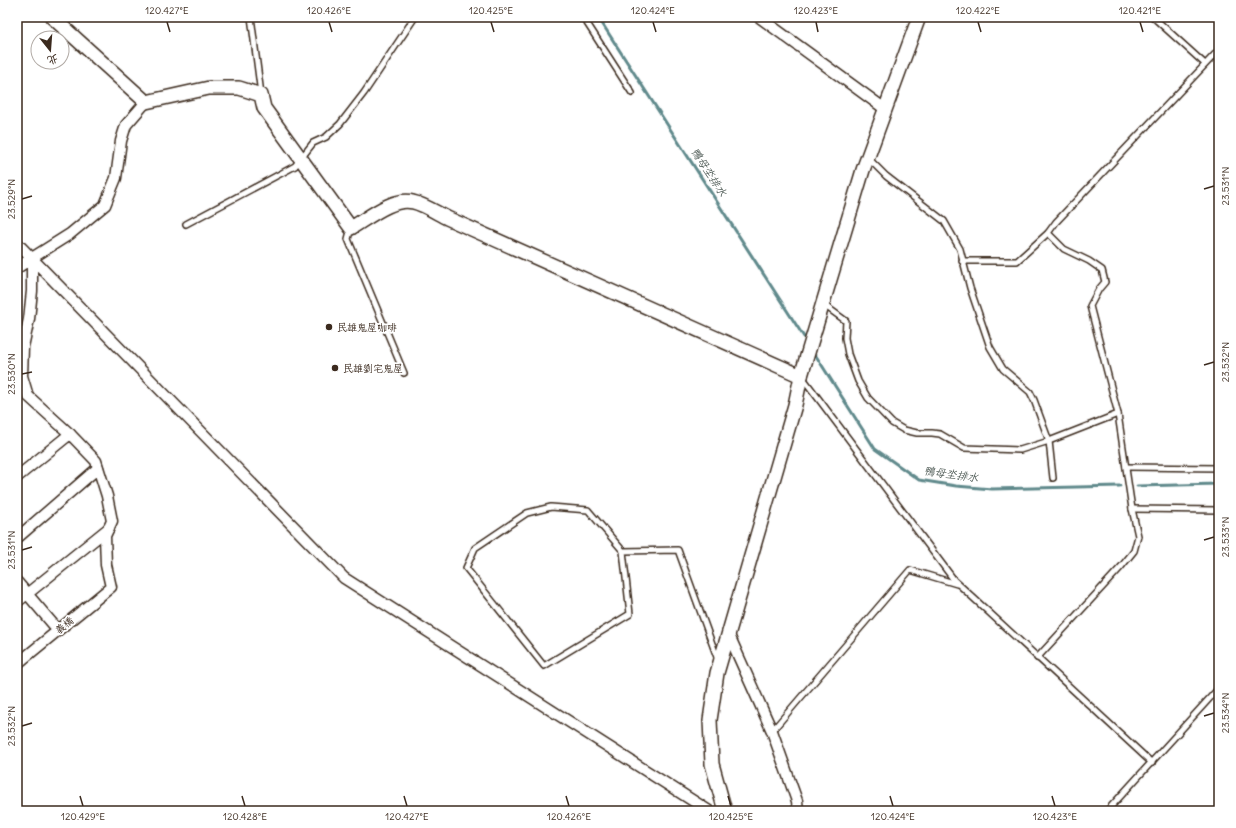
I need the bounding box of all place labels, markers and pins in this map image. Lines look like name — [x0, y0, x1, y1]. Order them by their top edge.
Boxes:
place label: 民雄鬼屋咖啡 — [337, 321, 397, 334]
marker: 民雄鬼屋咖啡 — [324, 322, 334, 332]
place label: 民雄劉宅鬼屋 — [343, 362, 403, 375]
marker: 民雄劉宅鬼屋 — [330, 363, 340, 373]

